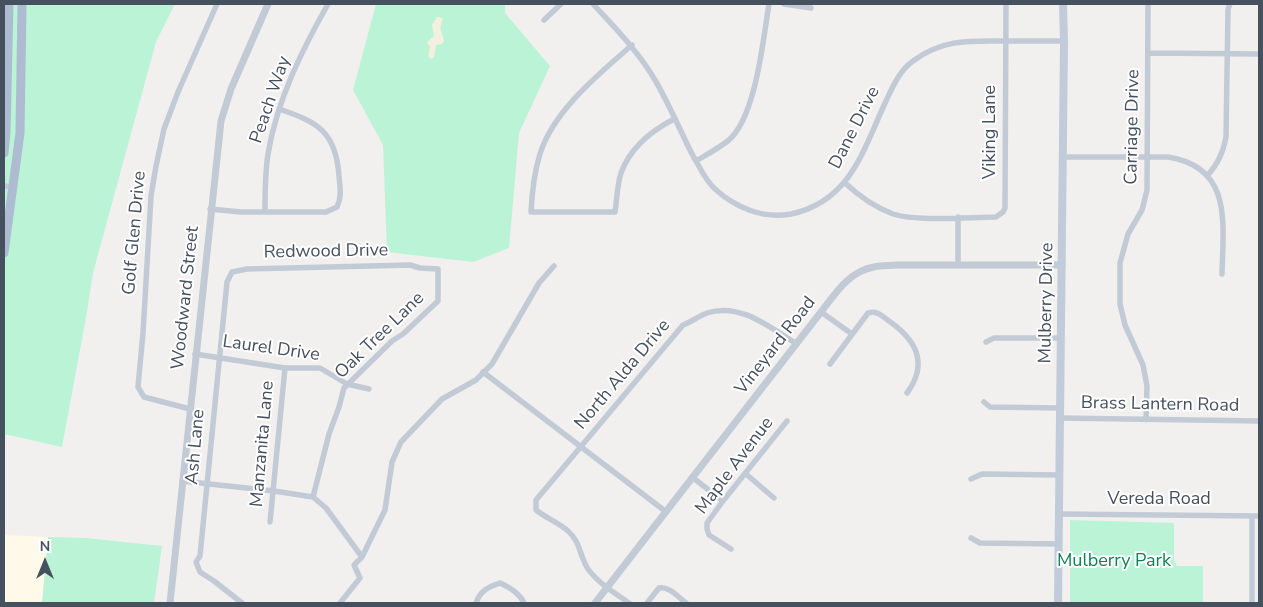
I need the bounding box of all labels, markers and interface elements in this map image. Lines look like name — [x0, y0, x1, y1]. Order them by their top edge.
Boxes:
street label: Peach Way — [246, 54, 296, 146]
street label: Carriage Drive — [1121, 69, 1145, 185]
street label: Dane Drive — [825, 83, 885, 173]
street label: Viking Lane — [980, 85, 1002, 179]
street label: Golf Glen Drive — [119, 170, 151, 296]
street label: Woodward Street — [168, 225, 204, 371]
street label: Redwood Drive — [263, 240, 389, 264]
street label: Mulberry Drive — [1035, 242, 1059, 364]
street label: Oak Tree Lane — [331, 288, 429, 384]
street label: Vineyard Road — [731, 293, 821, 399]
street label: North Alda Drive — [571, 316, 675, 434]
street label: Laurel Drive — [221, 331, 321, 367]
street label: Manzanita Lane — [247, 380, 279, 508]
street label: Brass Lantern Road — [1081, 393, 1239, 417]
street label: Ash Lane — [182, 408, 210, 486]
street label: Maple Avenue — [691, 413, 779, 519]
street label: Vereda Road — [1107, 489, 1211, 511]
north arrow — [20, 537, 70, 587]
text: N — [40, 537, 50, 556]
park label: Mulberry Park — [1057, 551, 1171, 573]

